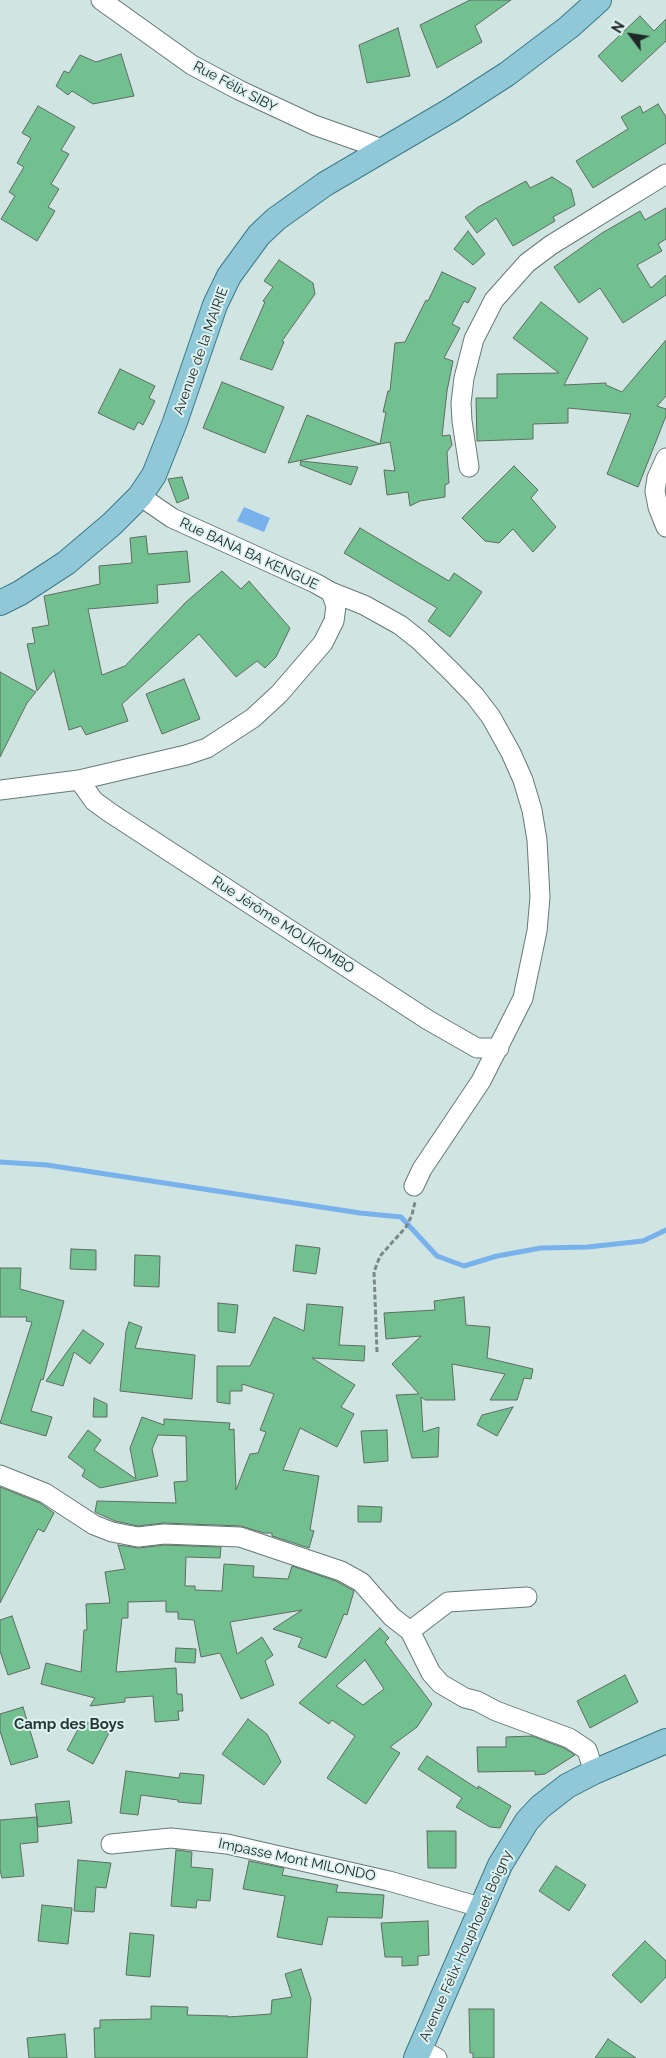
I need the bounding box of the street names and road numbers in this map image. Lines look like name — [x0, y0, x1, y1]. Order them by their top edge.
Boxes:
street label: Rue Félix SIBY — [190, 58, 280, 116]
street label: Avenue de la MAIRIE — [170, 285, 232, 417]
street label: Rue BANA BA KENGUE — [177, 514, 321, 594]
street label: Rue Jérôme MOUKOMBO — [209, 873, 357, 977]
street label: Impasse Mont MILONDO — [217, 1835, 377, 1885]
street label: Avenue Félix Houphouet Boigny — [416, 1848, 516, 2044]

